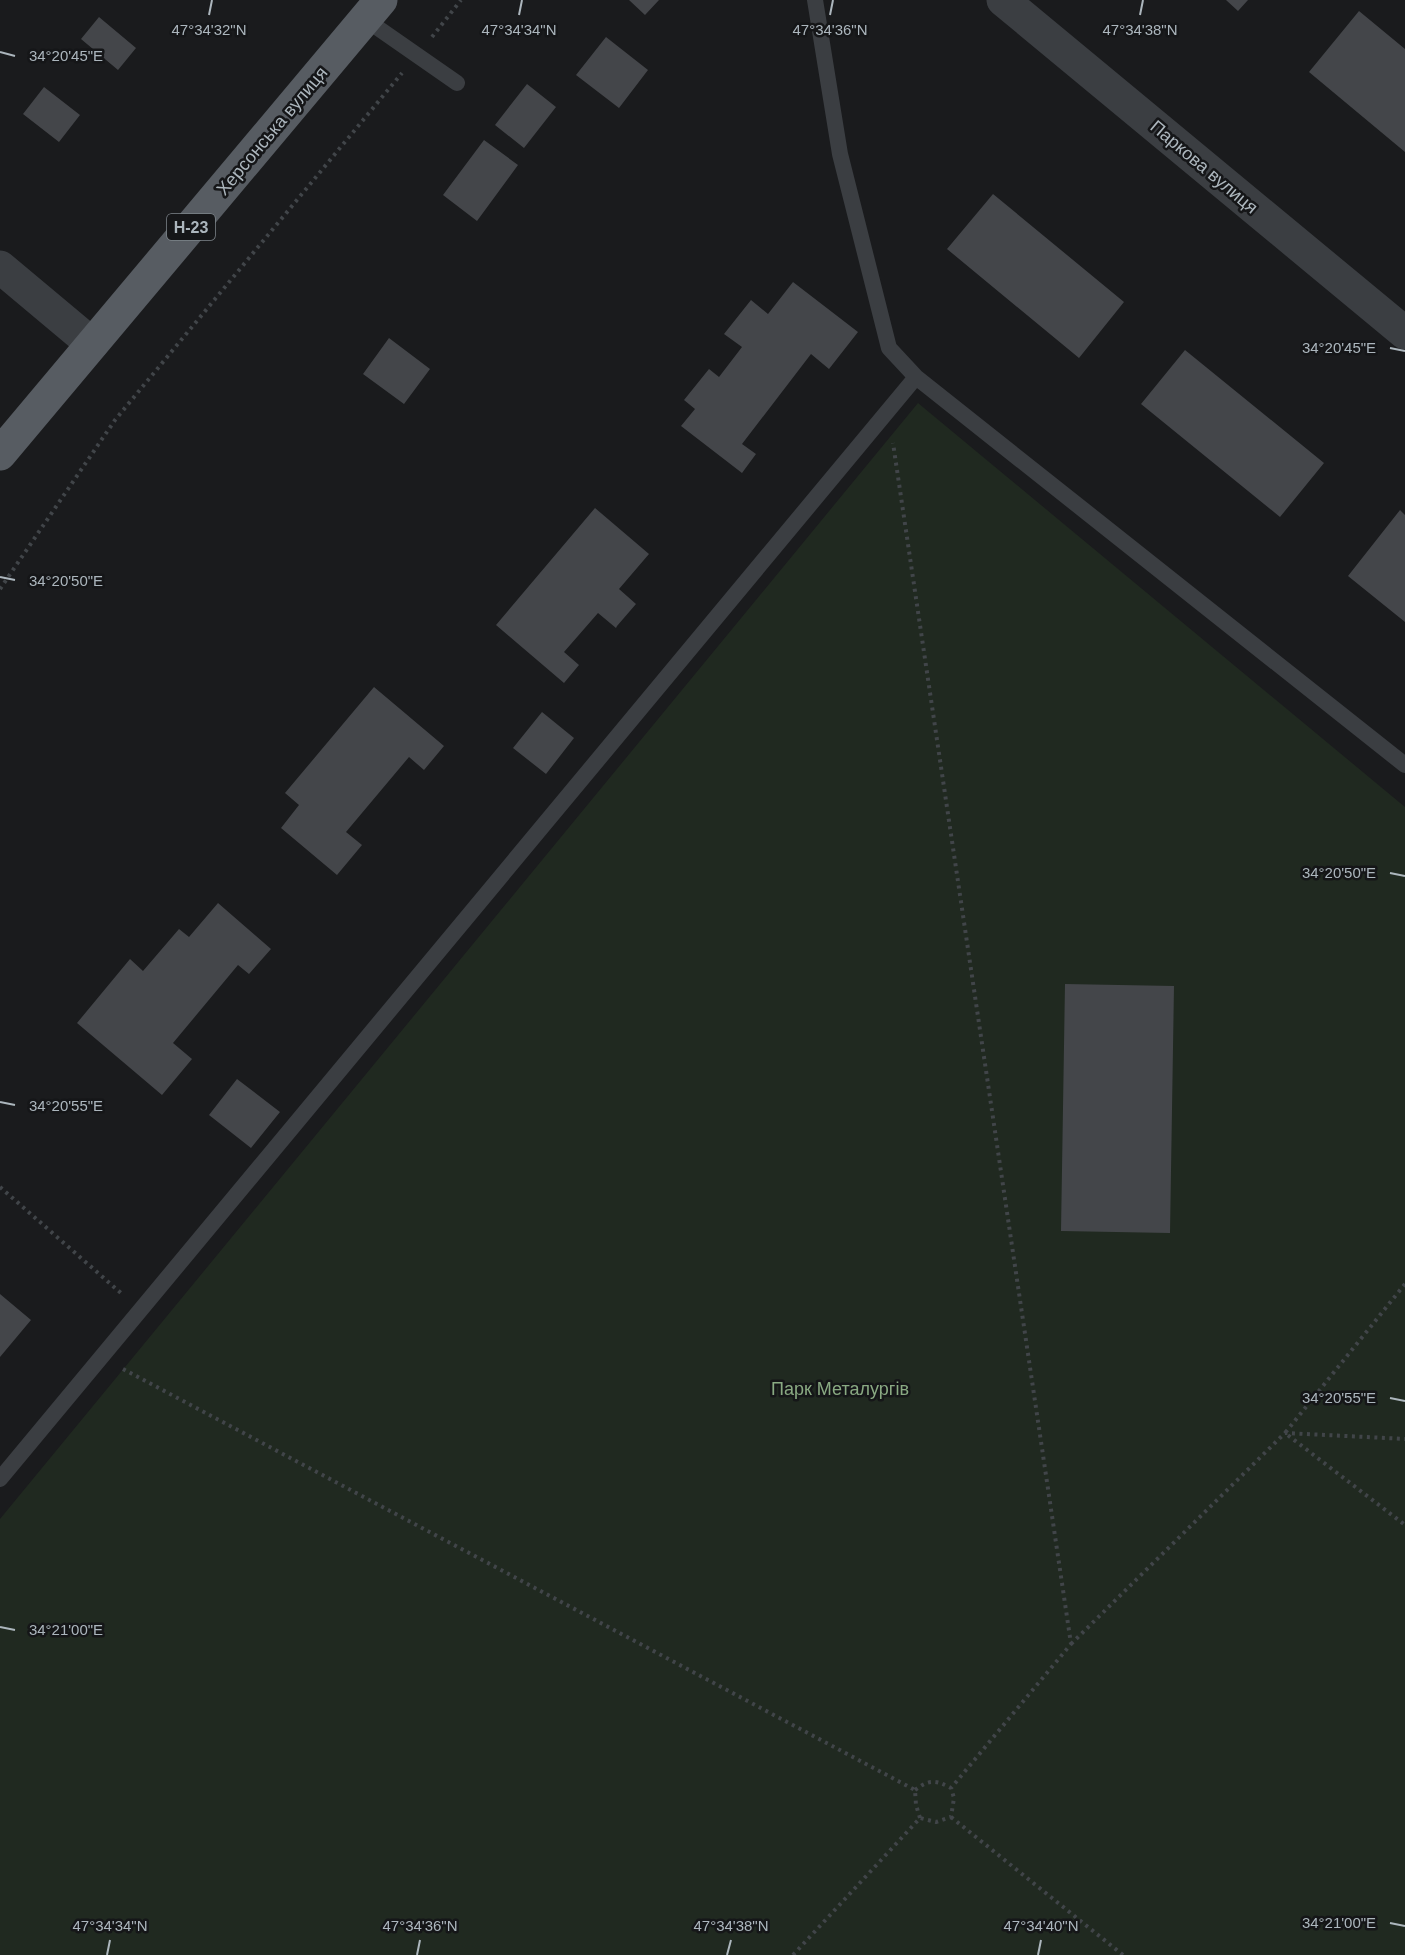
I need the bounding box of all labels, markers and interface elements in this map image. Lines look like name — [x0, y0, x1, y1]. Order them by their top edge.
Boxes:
text: 47°34'32"N — [171, 21, 247, 38]
text: 47°34'34"N — [481, 21, 557, 38]
text: 47°34'36"N — [792, 21, 868, 38]
text: 47°34'38"N — [1102, 21, 1178, 38]
text: 34°20'45"E — [29, 47, 103, 64]
street label: Херсонська вулиця — [213, 63, 331, 199]
street label: Паркова вулиця — [1146, 116, 1262, 218]
road number: Н-23 — [167, 214, 215, 240]
text: 34°20'45"E — [1302, 339, 1376, 356]
text: 34°20'50"E — [29, 572, 103, 589]
text: 34°20'50"E — [1302, 864, 1376, 881]
text: 34°20'55"E — [29, 1097, 103, 1114]
park label: Парк Металургів — [771, 1379, 909, 1399]
text: 34°20'55"E — [1302, 1389, 1376, 1406]
text: 34°21'00"E — [29, 1621, 103, 1638]
text: 34°21'00"E — [1302, 1914, 1376, 1931]
text: 47°34'34"N — [72, 1917, 148, 1934]
text: 47°34'36"N — [382, 1917, 458, 1934]
text: 47°34'38"N — [693, 1917, 769, 1934]
text: 47°34'40"N — [1003, 1917, 1079, 1934]

